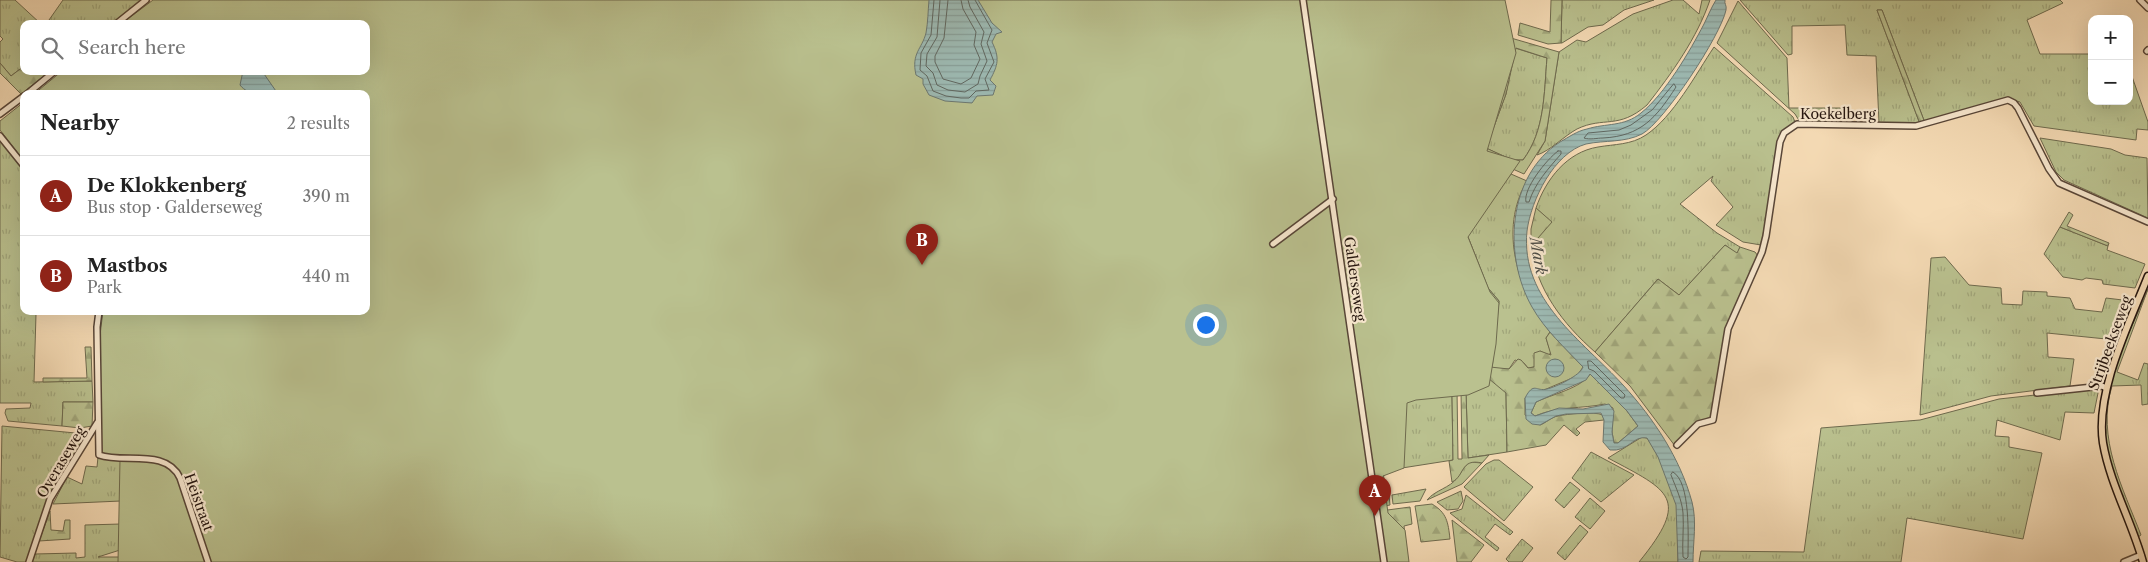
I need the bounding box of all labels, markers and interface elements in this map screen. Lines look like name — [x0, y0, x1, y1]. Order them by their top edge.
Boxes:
map controls — [2088, 15, 2133, 105]
button: + — [2088, 15, 2133, 60]
search box — [20, 20, 370, 75]
icon: search — [38, 34, 66, 62]
text: Search here — [78, 36, 186, 59]
button: − — [2088, 60, 2133, 105]
street label: Koekelberg — [1800, 105, 1877, 123]
text: Nearby — [40, 110, 119, 135]
text: 2 results — [287, 113, 350, 133]
text: De Klokkenberg — [87, 174, 246, 197]
text: A — [50, 186, 62, 206]
text: 390 m — [303, 186, 350, 206]
text: Bus stop · Galderseweg — [87, 197, 262, 217]
pin: B — [906, 224, 938, 265]
water label: Mark — [1526, 234, 1551, 276]
street label: Galderseweg — [1340, 236, 1370, 323]
text: Mastbos — [87, 254, 168, 277]
text: B — [50, 266, 62, 286]
text: 440 m — [302, 266, 350, 286]
text: Park — [87, 277, 122, 297]
street label: Strijbeekseweg — [2084, 292, 2136, 393]
your location — [1193, 312, 1219, 338]
street label: Overaseweg — [33, 423, 90, 501]
street label: Heistraat — [180, 471, 218, 533]
pin: A — [1359, 475, 1391, 516]

